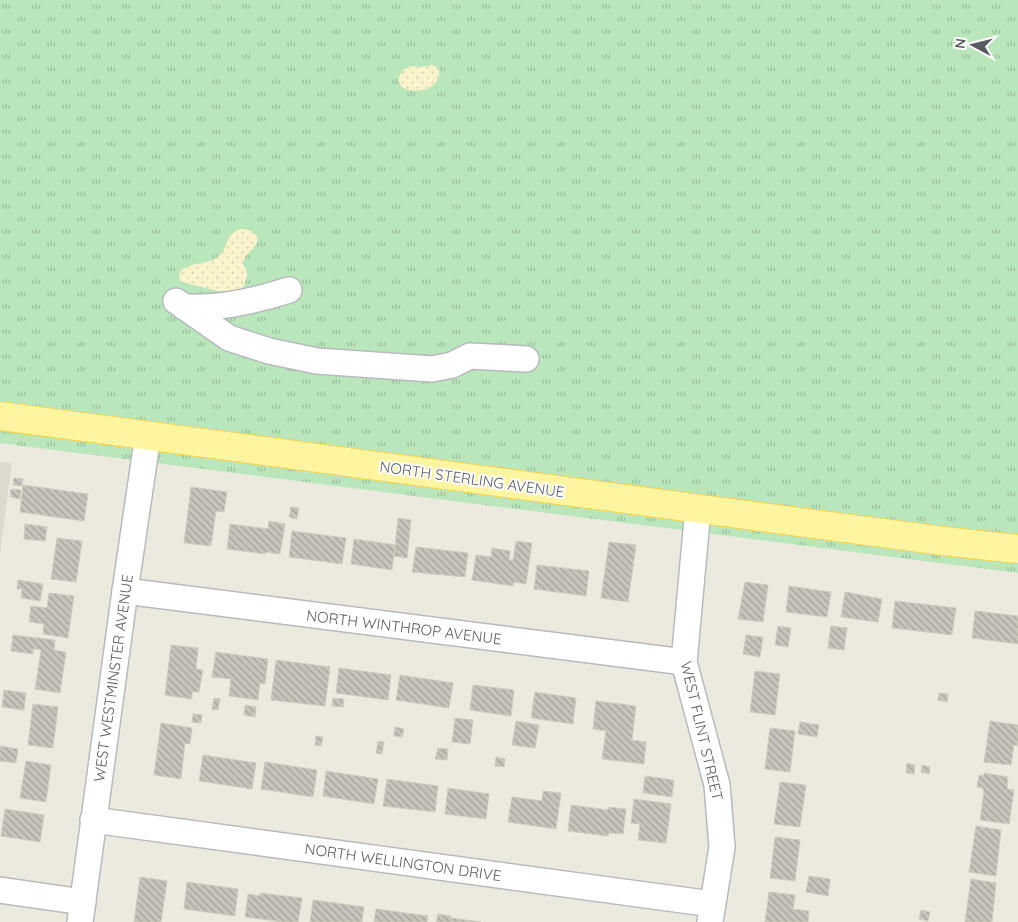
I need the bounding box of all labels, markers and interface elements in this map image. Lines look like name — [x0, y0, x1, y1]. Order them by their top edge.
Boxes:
north arrow — [948, 20, 998, 70]
text: N — [951, 37, 970, 50]
street label: NORTH STERLING AVENUE — [378, 457, 566, 501]
street label: WEST WESTMINSTER AVENUE — [89, 573, 137, 783]
street label: NORTH WINTHROP AVENUE — [305, 606, 503, 648]
street label: WEST FLINT STREET — [677, 659, 727, 803]
street label: NORTH WELLINGTON DRIVE — [304, 839, 502, 885]

